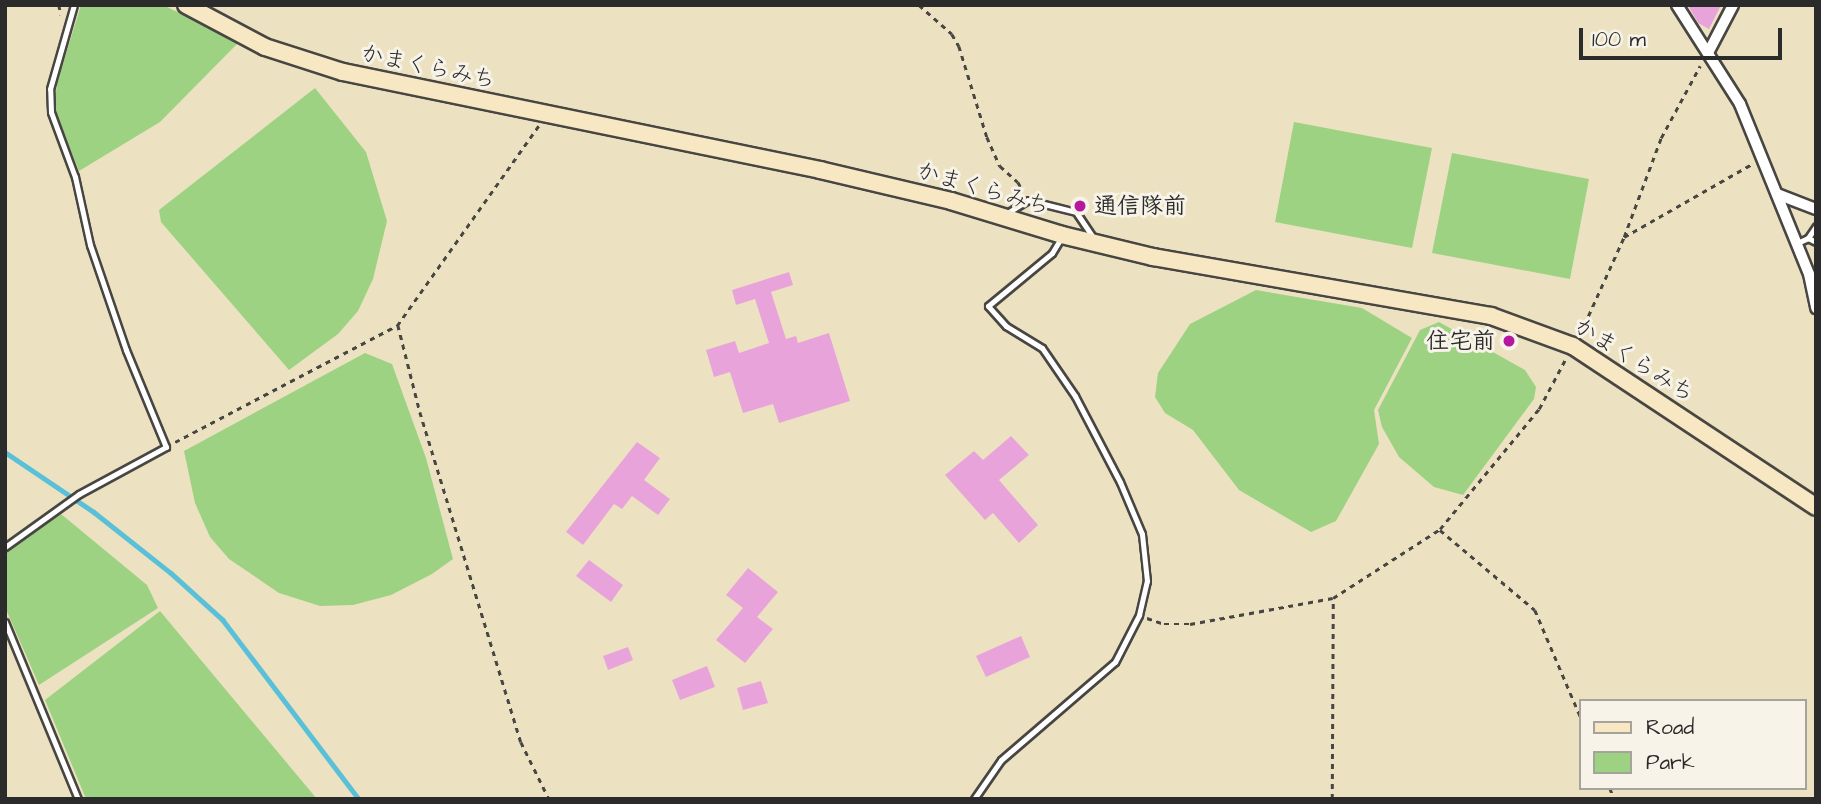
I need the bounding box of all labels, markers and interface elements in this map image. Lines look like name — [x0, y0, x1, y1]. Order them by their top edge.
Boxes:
scale bar — [1583, 14, 1786, 58]
text: 100 m — [1592, 25, 1646, 54]
street label: かまくらみち — [358, 39, 498, 95]
street label: かまくらみち — [913, 157, 1053, 221]
place label: 通信隊前 — [1094, 192, 1186, 220]
marker: 通信隊前 — [1072, 198, 1088, 214]
street label: かまくらみち — [1568, 312, 1700, 408]
place label: 住宅前 — [1426, 327, 1495, 355]
marker: 住宅前 — [1501, 333, 1517, 349]
legend — [1580, 699, 1807, 790]
text: Road — [1646, 713, 1694, 742]
text: Park — [1646, 748, 1695, 777]

